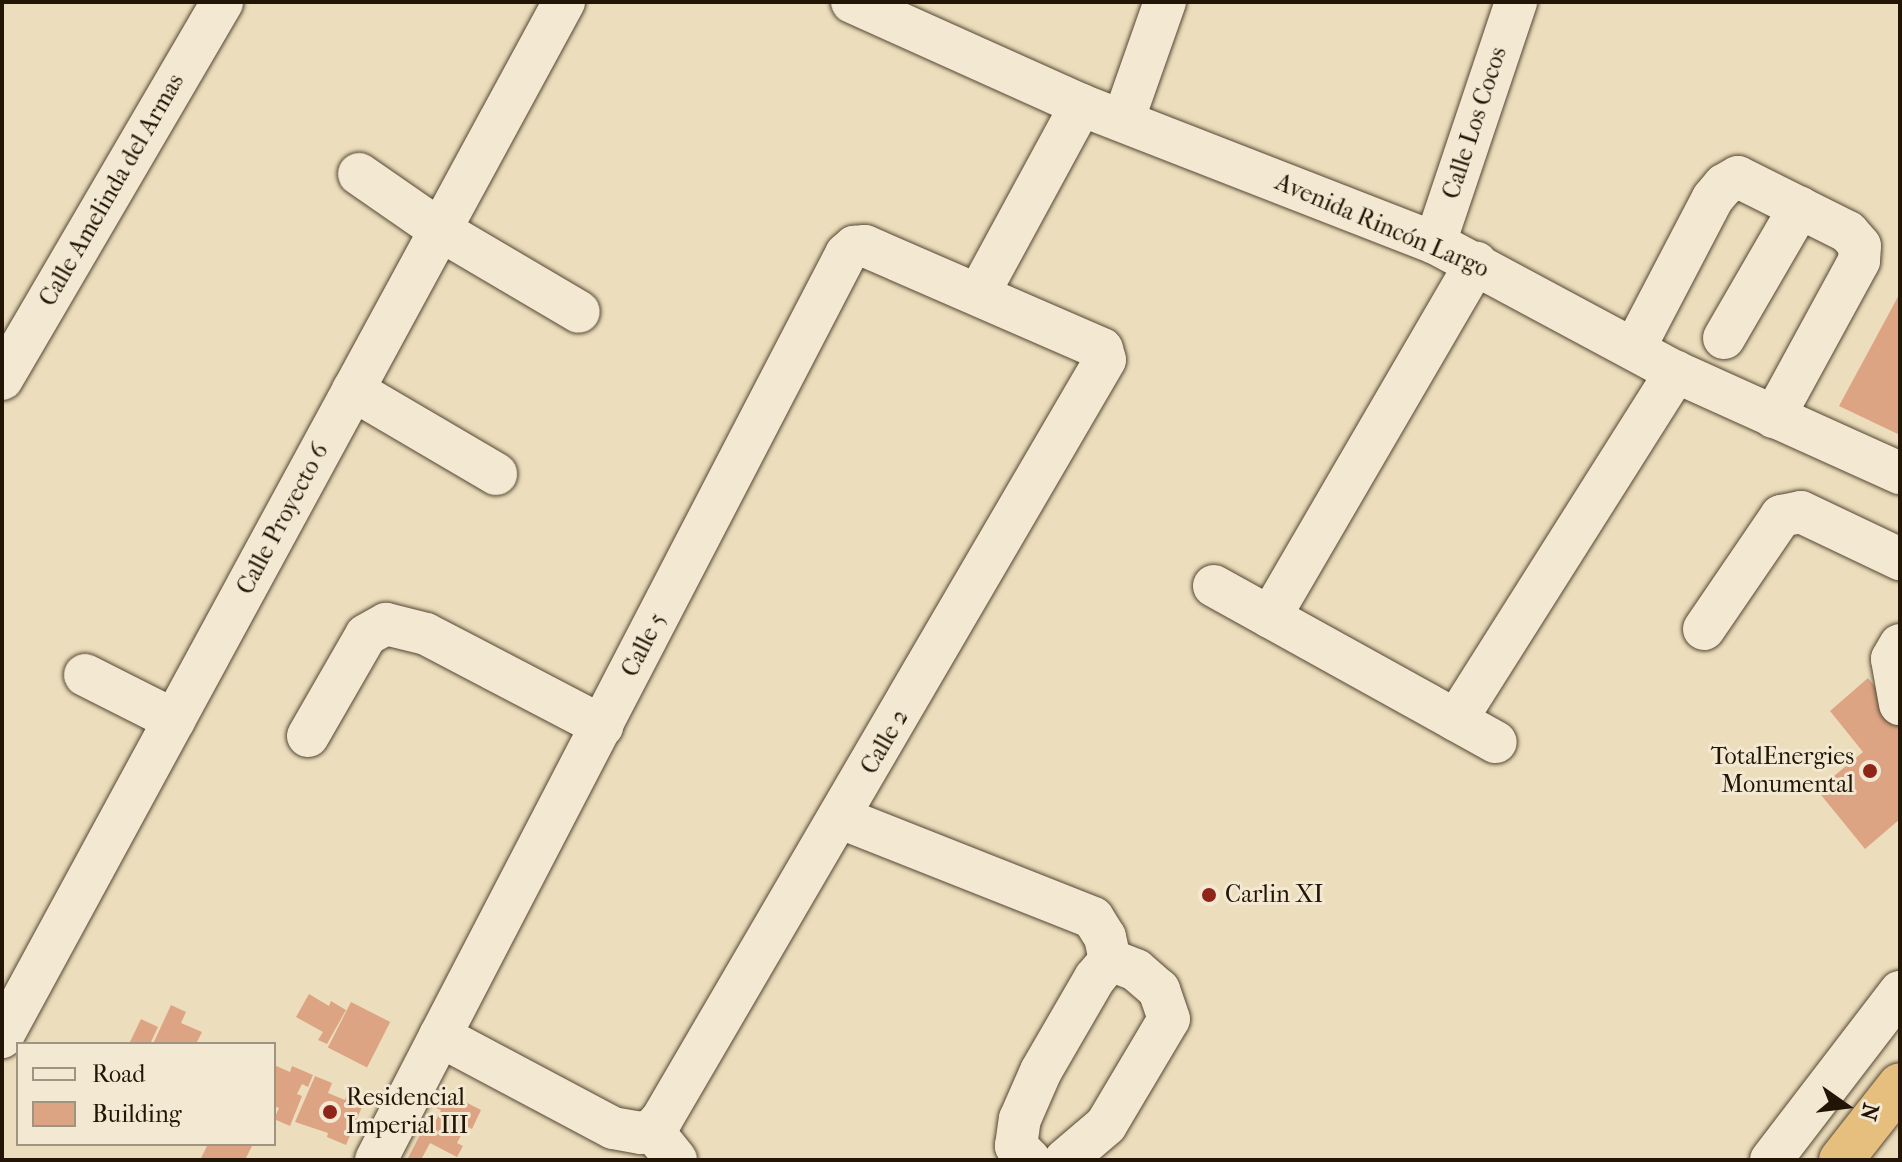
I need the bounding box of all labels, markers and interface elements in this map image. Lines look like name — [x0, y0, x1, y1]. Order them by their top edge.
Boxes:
street label: Calle Los Cocos — [1437, 43, 1513, 203]
street label: Calle Amelinda del Armas — [34, 69, 190, 311]
street label: Avenida Rincón Largo — [1271, 168, 1493, 284]
street label: Calle Proyecto 6 — [231, 439, 335, 599]
street label: Calle 5 — [616, 608, 672, 682]
street label: Calle 2 — [855, 705, 915, 779]
place label: TotalEnergies Monumental — [1711, 743, 1854, 799]
marker: TotalEnergies Monumental — [1861, 762, 1879, 780]
place label: Carlin XI — [1225, 881, 1323, 909]
marker: Carlin XI — [1200, 886, 1218, 904]
legend — [16, 1042, 276, 1146]
text: Road — [92, 1060, 145, 1088]
north arrow — [1806, 1066, 1886, 1146]
place label: Residencial Imperial III — [346, 1084, 468, 1140]
text: Building — [92, 1100, 182, 1128]
text: N — [1855, 1101, 1884, 1123]
marker: Residencial Imperial III — [321, 1103, 339, 1121]

